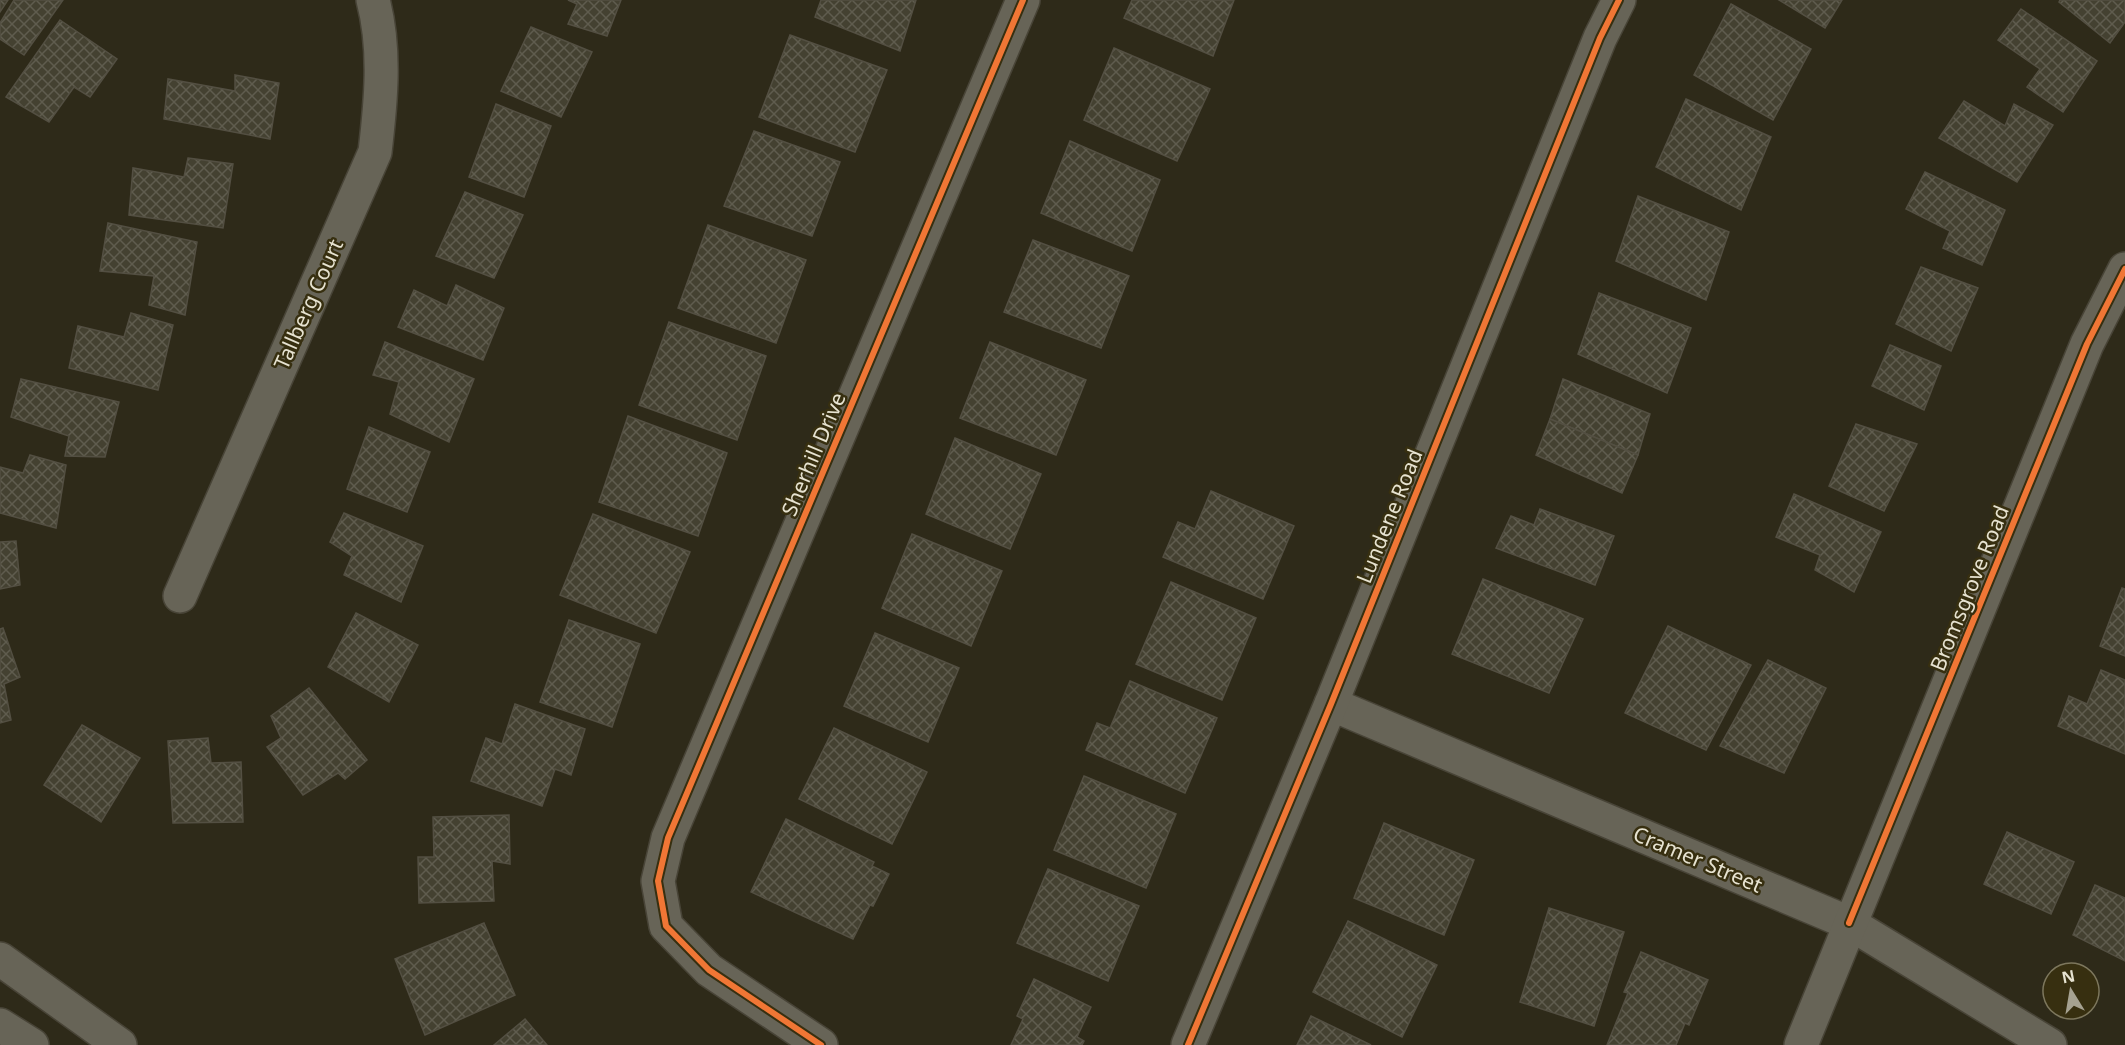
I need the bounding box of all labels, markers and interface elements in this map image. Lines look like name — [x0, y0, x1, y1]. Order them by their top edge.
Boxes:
street label: Tallberg Court — [267, 234, 349, 373]
street label: Sherhill Drive — [774, 388, 852, 520]
street label: Lundene Road — [1349, 445, 1429, 587]
street label: Bromsgrove Road — [1923, 501, 2015, 675]
street label: Cramer Street — [1629, 819, 1767, 899]
north arrow — [2041, 961, 2101, 1021]
text: N — [2060, 964, 2077, 988]

